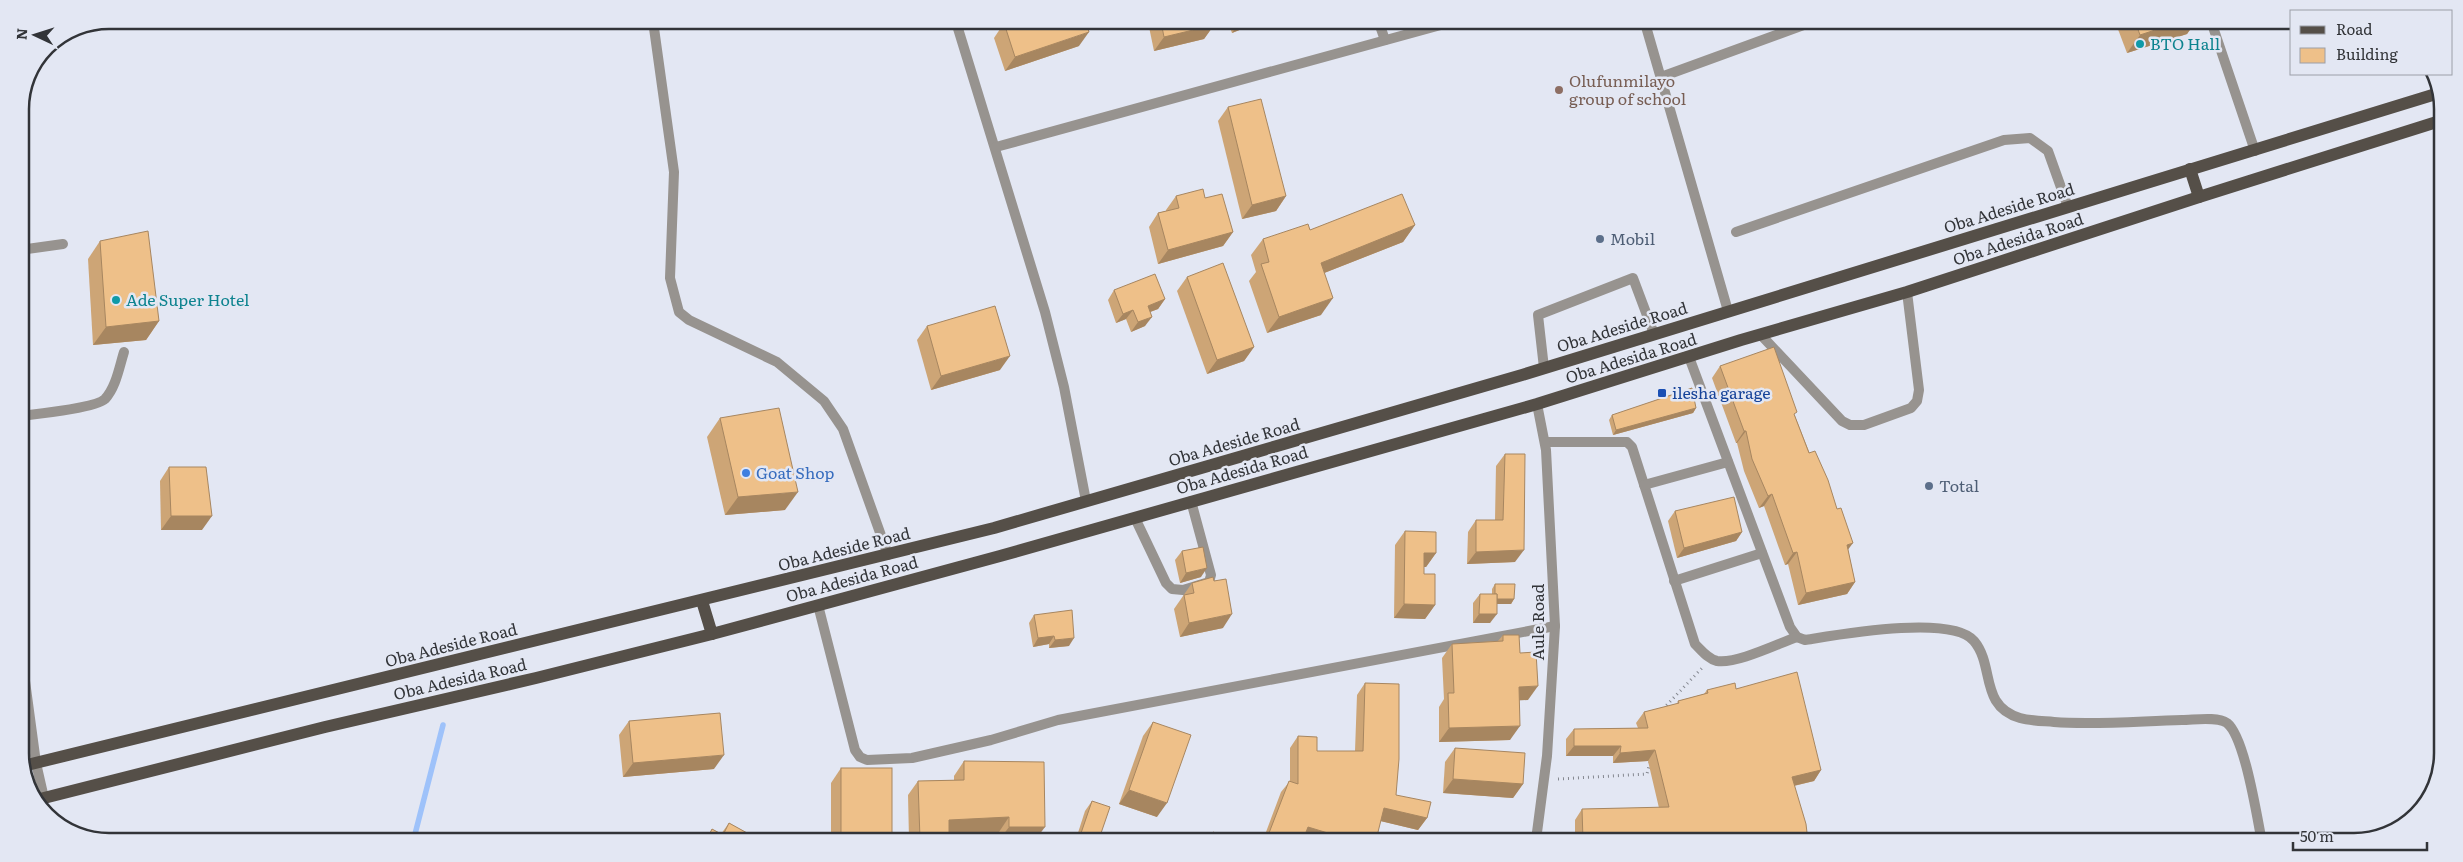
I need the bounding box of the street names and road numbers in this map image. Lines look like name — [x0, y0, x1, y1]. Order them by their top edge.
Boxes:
street label: Oba Adeside Road — [1940, 176, 2077, 238]
street label: Oba Adesida Road — [1949, 206, 2086, 270]
street label: Oba Adeside Road — [1553, 295, 1690, 357]
street label: Oba Adesida Road — [1562, 326, 1699, 388]
street label: Oba Adeside Road — [1165, 411, 1302, 471]
street label: Oba Adesida Road — [1173, 439, 1311, 499]
street label: Oba Adeside Road — [775, 520, 913, 576]
street label: Oba Adesida Road — [783, 549, 921, 607]
street label: Aule Road — [1525, 583, 1549, 660]
street label: Oba Adeside Road — [382, 616, 520, 672]
street label: Oba Adesida Road — [391, 651, 529, 705]

